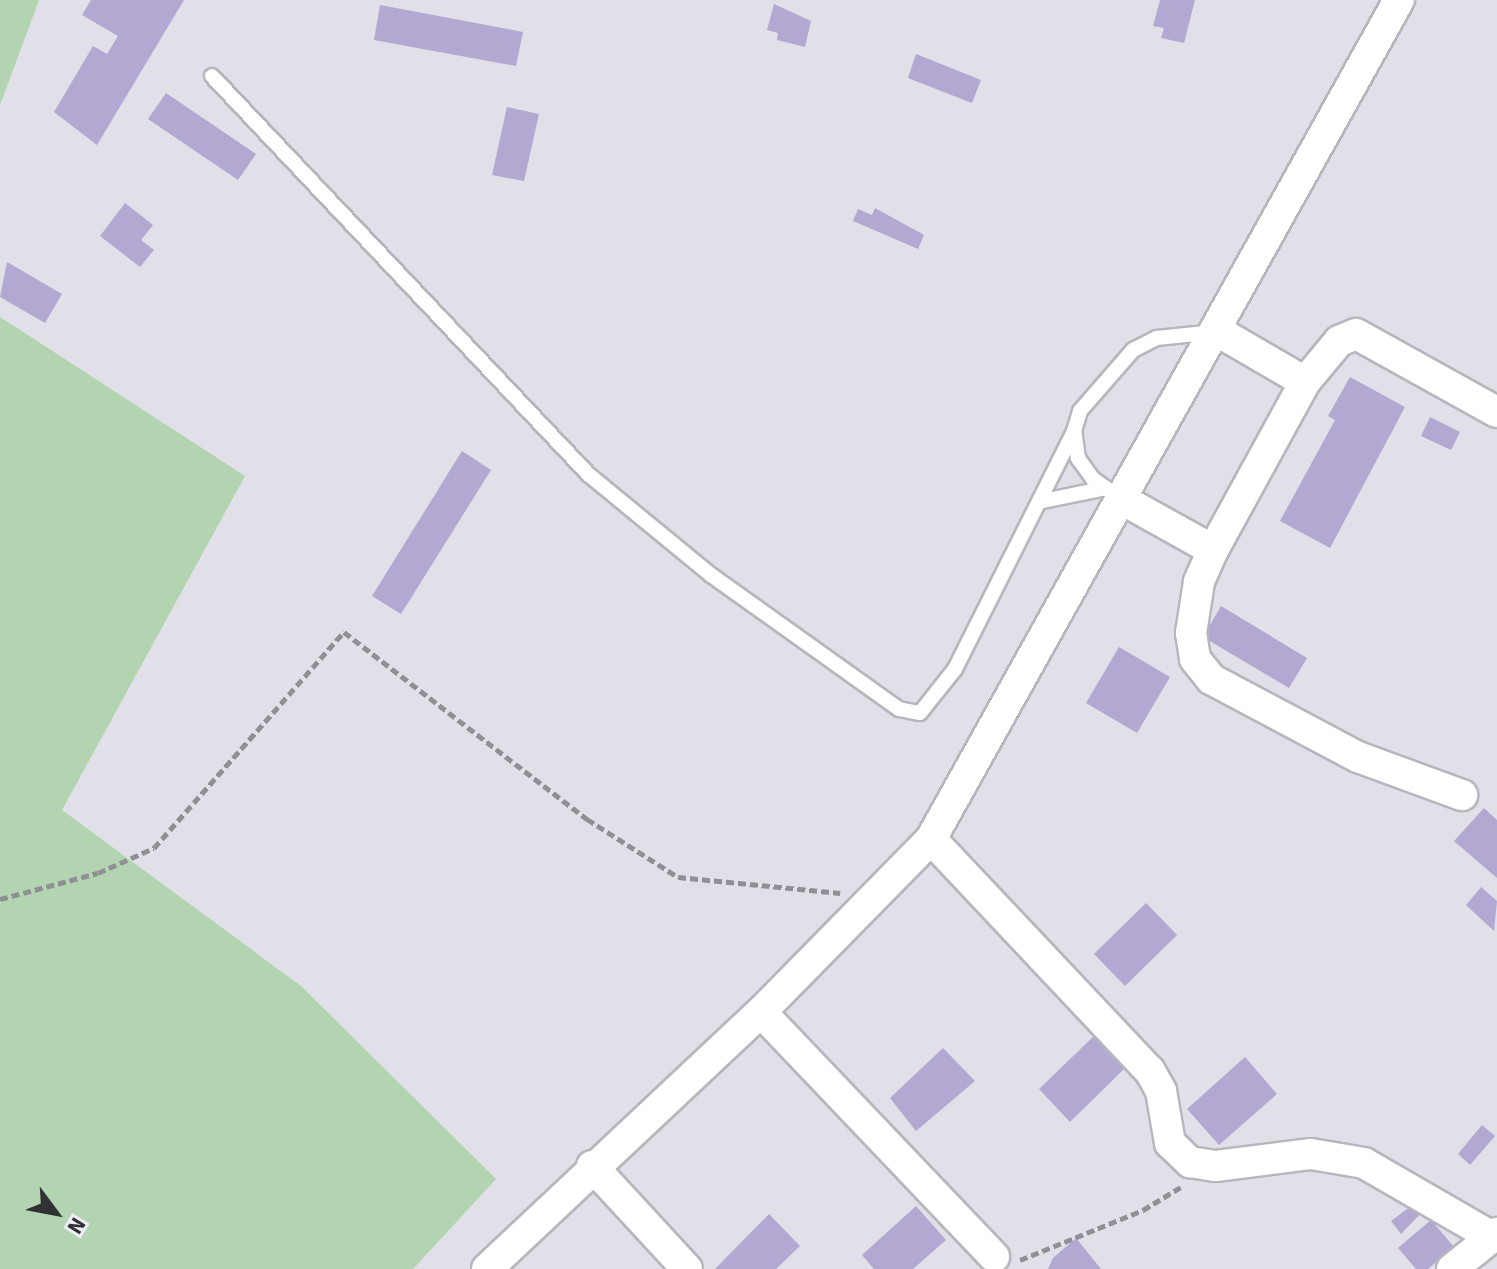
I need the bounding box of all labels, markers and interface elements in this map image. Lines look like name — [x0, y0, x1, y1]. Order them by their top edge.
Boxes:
north arrow — [16, 1173, 96, 1253]
text: N — [59, 1211, 94, 1240]

